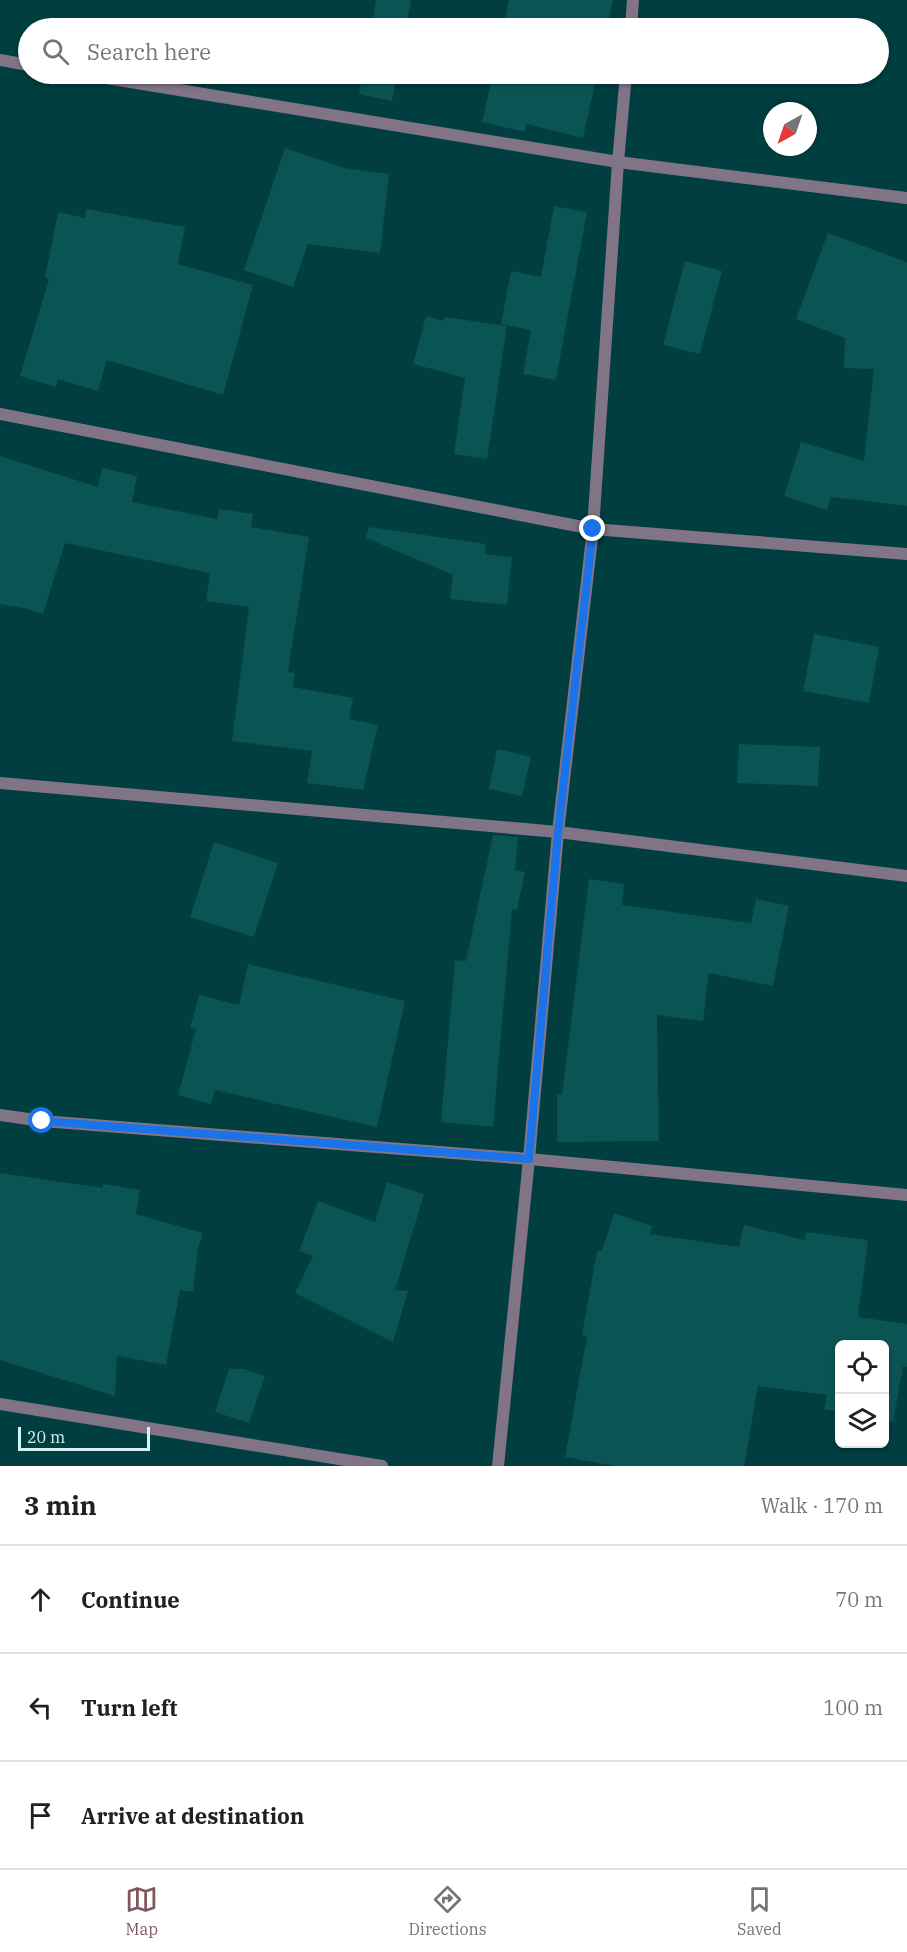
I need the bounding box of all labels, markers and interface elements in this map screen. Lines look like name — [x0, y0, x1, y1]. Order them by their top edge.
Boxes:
search box — [18, 18, 889, 84]
icon: search — [39, 35, 72, 68]
text: Search here — [87, 37, 211, 66]
north arrow — [763, 102, 817, 156]
route end — [579, 515, 605, 541]
route start — [28, 1107, 54, 1133]
map controls — [835, 1340, 889, 1448]
button: locate — [835, 1340, 889, 1394]
button: layers — [835, 1394, 889, 1448]
scale bar — [18, 1424, 150, 1452]
text: 20 m — [27, 1427, 65, 1447]
text: 3 min — [24, 1488, 97, 1522]
text: Walk · 170 m — [761, 1492, 883, 1519]
icon: ahead — [24, 1583, 57, 1616]
text: Continue — [81, 1585, 180, 1614]
text: 70 m — [835, 1586, 883, 1613]
icon: left — [24, 1691, 57, 1724]
text: Turn left — [81, 1693, 177, 1722]
text: 100 m — [823, 1694, 883, 1721]
icon: arrive — [24, 1799, 57, 1832]
text: Arrive at destination — [81, 1801, 304, 1830]
tab: Map — [125, 1883, 158, 1939]
tab: Directions — [409, 1883, 487, 1939]
tab: Saved — [737, 1883, 782, 1939]

